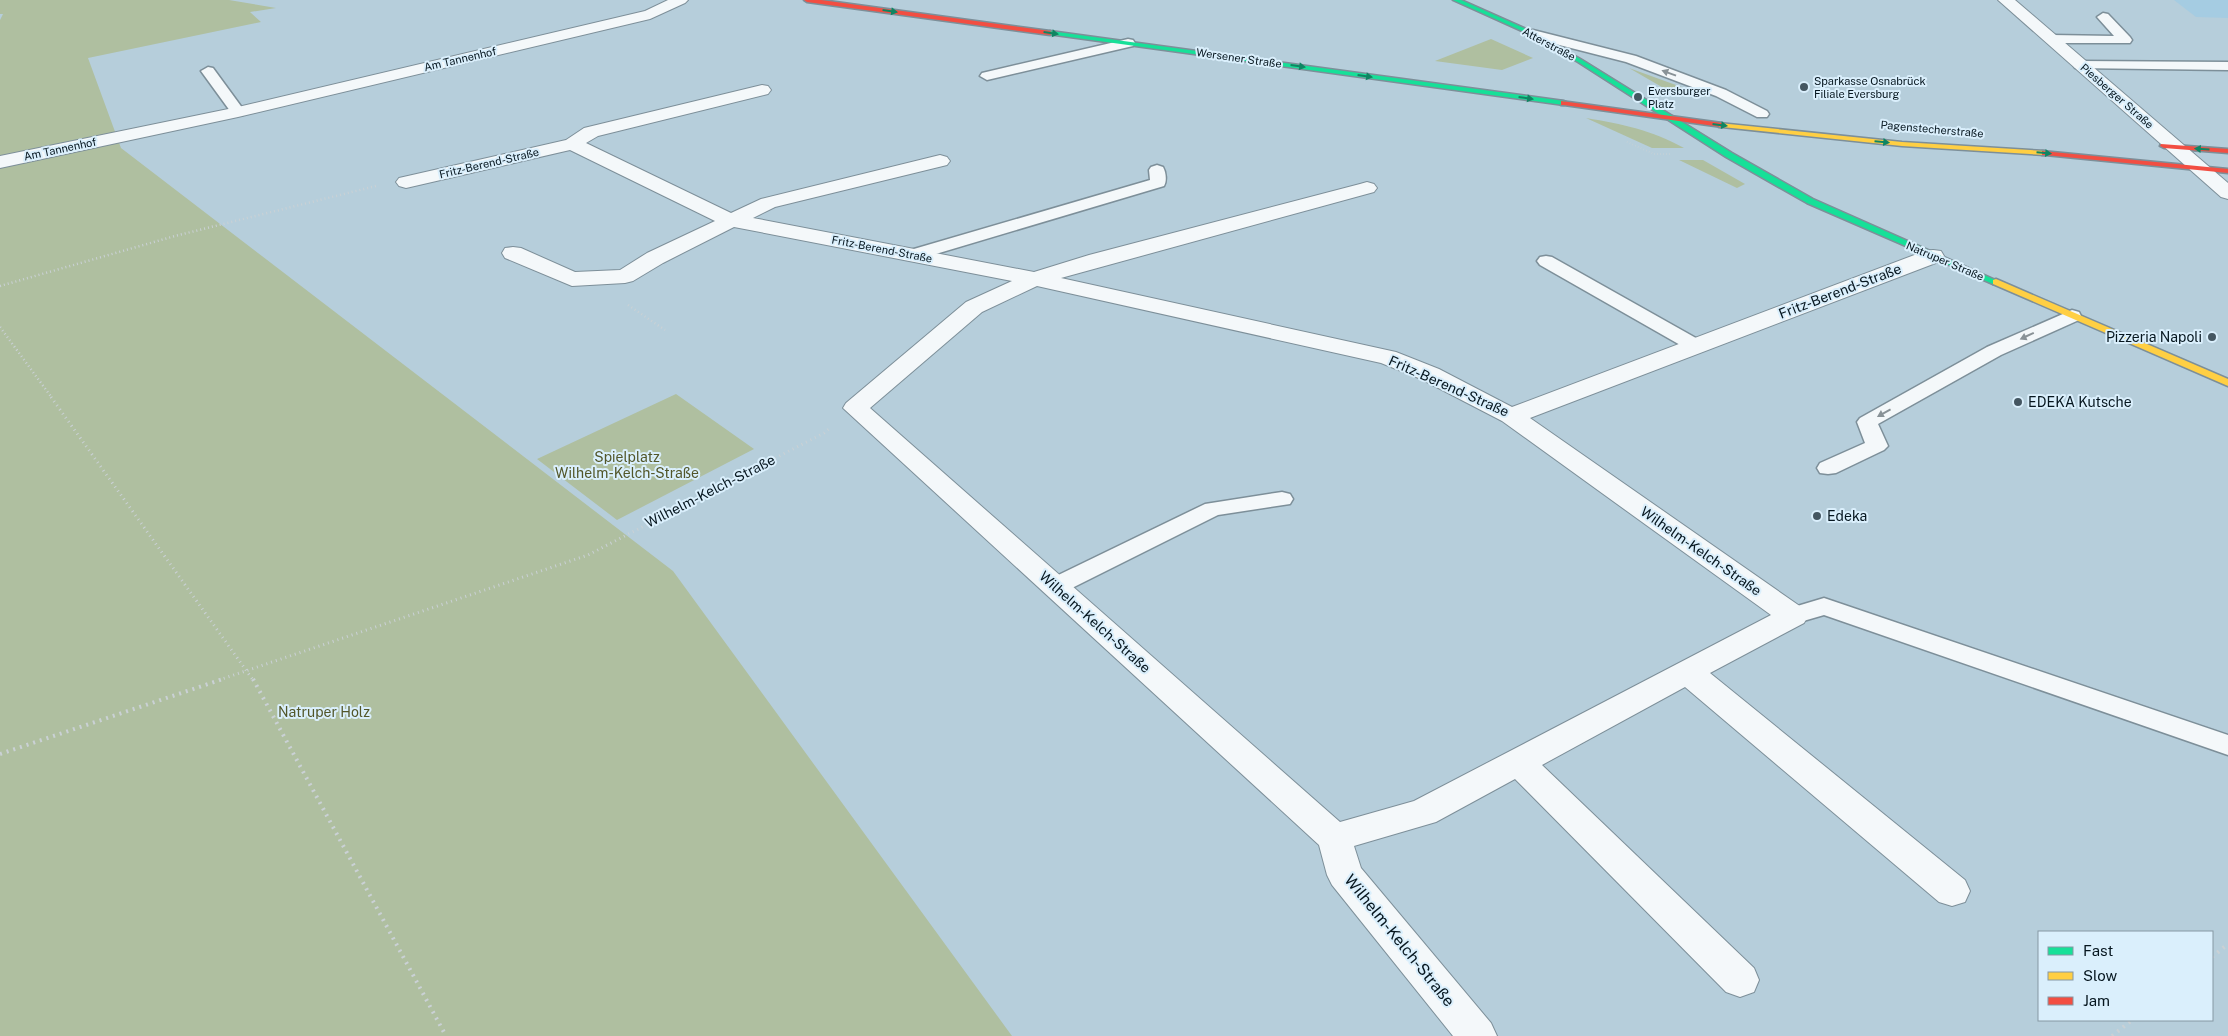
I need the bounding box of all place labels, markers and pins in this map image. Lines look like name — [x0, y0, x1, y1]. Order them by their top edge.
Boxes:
place label: Sparkasse Osnabrück Filiale Eversburg — [1814, 75, 1926, 100]
marker: Sparkasse Osnabrück Filiale Eversburg — [1798, 81, 1810, 93]
place label: Eversburger Platz — [1648, 85, 1710, 110]
marker: Eversburger Platz — [1632, 91, 1644, 103]
place label: Pizzeria Napoli — [2106, 329, 2202, 345]
marker: Pizzeria Napoli — [2206, 331, 2218, 343]
place label: EDEKA Kutsche — [2028, 394, 2132, 410]
marker: EDEKA Kutsche — [2012, 396, 2024, 408]
place label: Edeka — [1827, 508, 1867, 524]
marker: Edeka — [1811, 510, 1823, 522]

